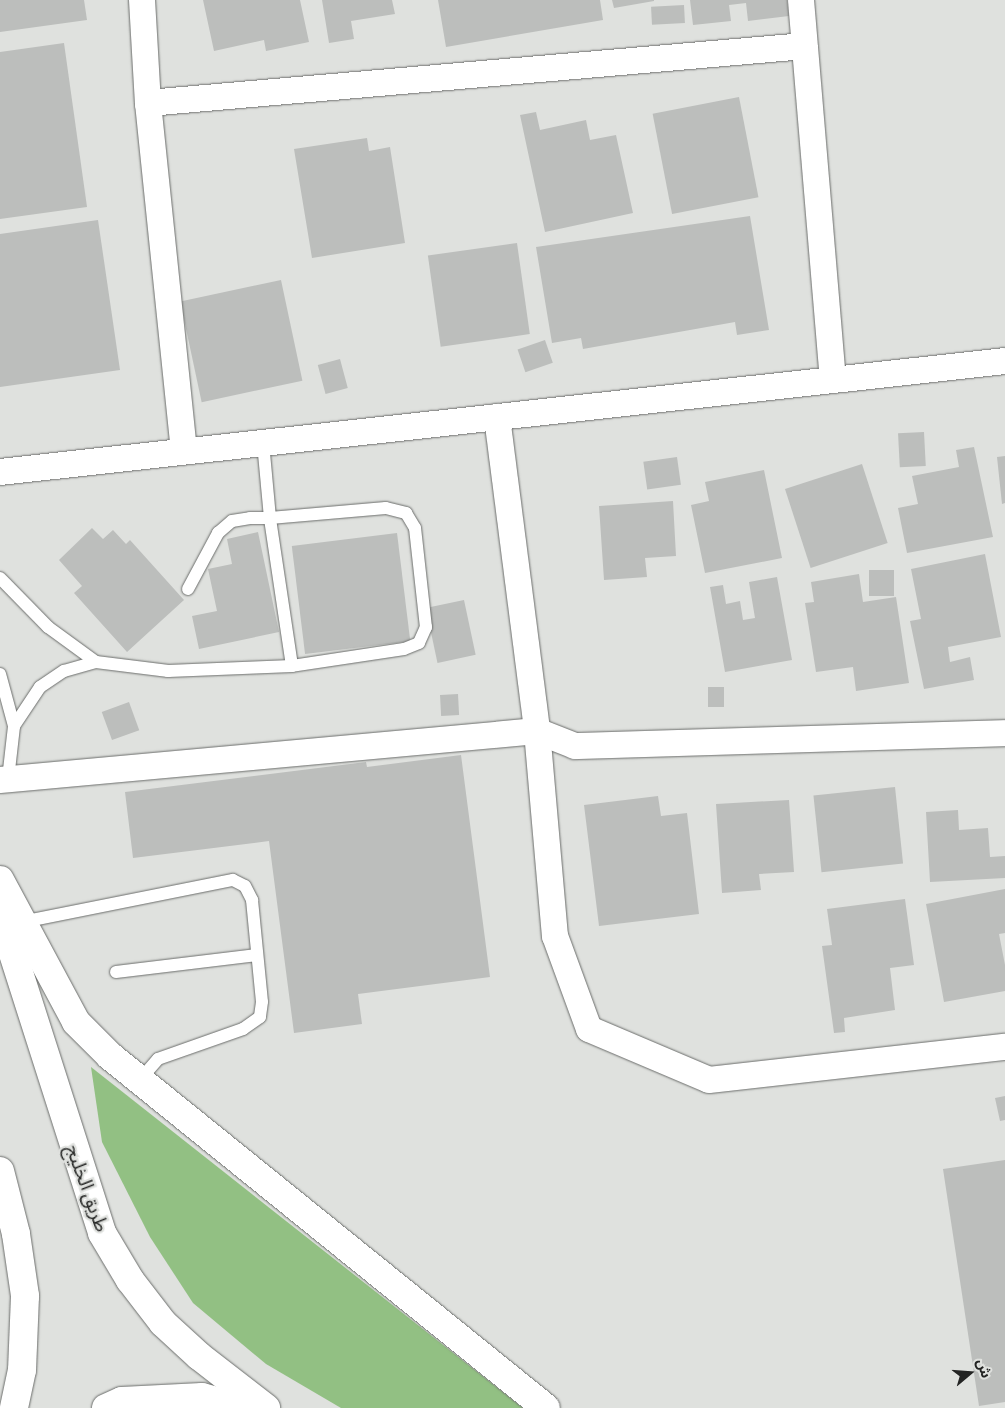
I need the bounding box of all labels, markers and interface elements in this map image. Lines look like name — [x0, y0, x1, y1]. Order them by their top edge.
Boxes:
street label: طريق الخليج — [62, 1141, 114, 1235]
north arrow — [945, 1348, 995, 1398]
text: ش — [974, 1356, 996, 1380]

